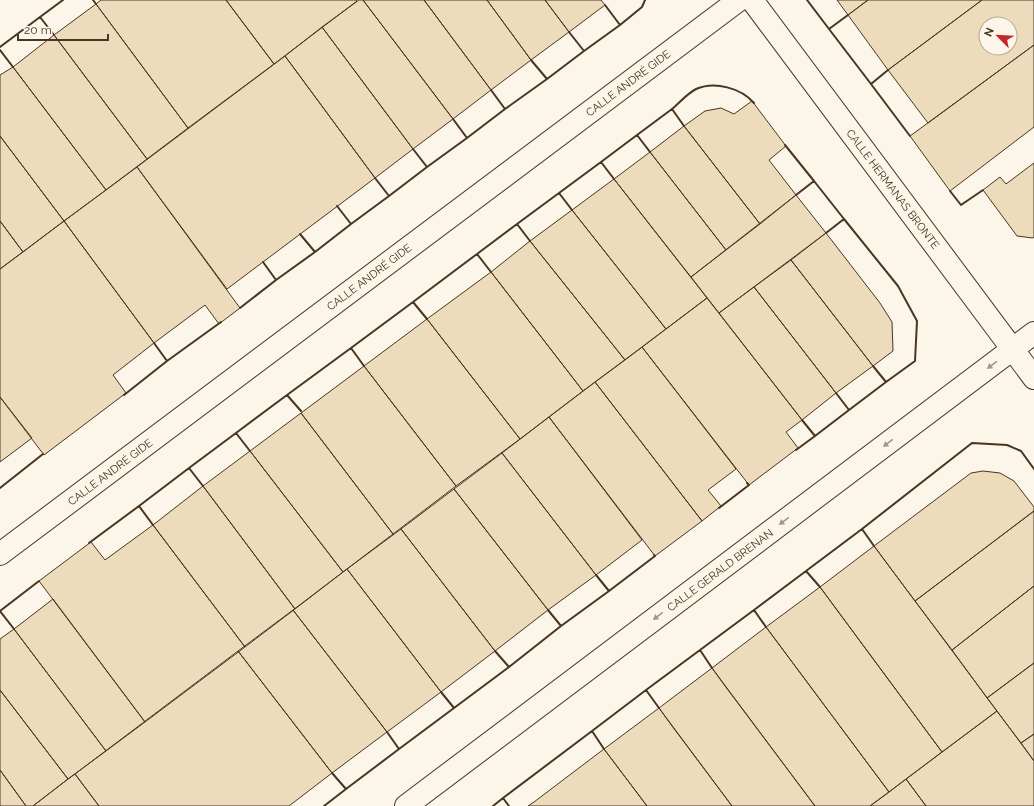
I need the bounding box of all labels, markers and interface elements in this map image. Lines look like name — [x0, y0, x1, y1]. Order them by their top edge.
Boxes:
scale bar — [18, 16, 108, 42]
north arrow — [978, 16, 1018, 56]
text: 20 m — [24, 23, 52, 37]
text: N — [982, 26, 997, 39]
street label: CALLE ANDRÉ GIDE — [583, 46, 673, 119]
street label: CALLE HERMANAS BRONTE — [843, 127, 942, 252]
street label: CALLE ANDRÉ GIDE — [324, 240, 414, 313]
one-way arrow — [986, 361, 997, 369]
street label: CALLE ANDRÉ GIDE — [65, 435, 155, 508]
one-way arrow — [882, 439, 893, 447]
one-way arrow — [778, 517, 789, 526]
street label: CALLE GERALD BRENAN — [665, 526, 776, 614]
one-way arrow — [652, 612, 663, 621]

